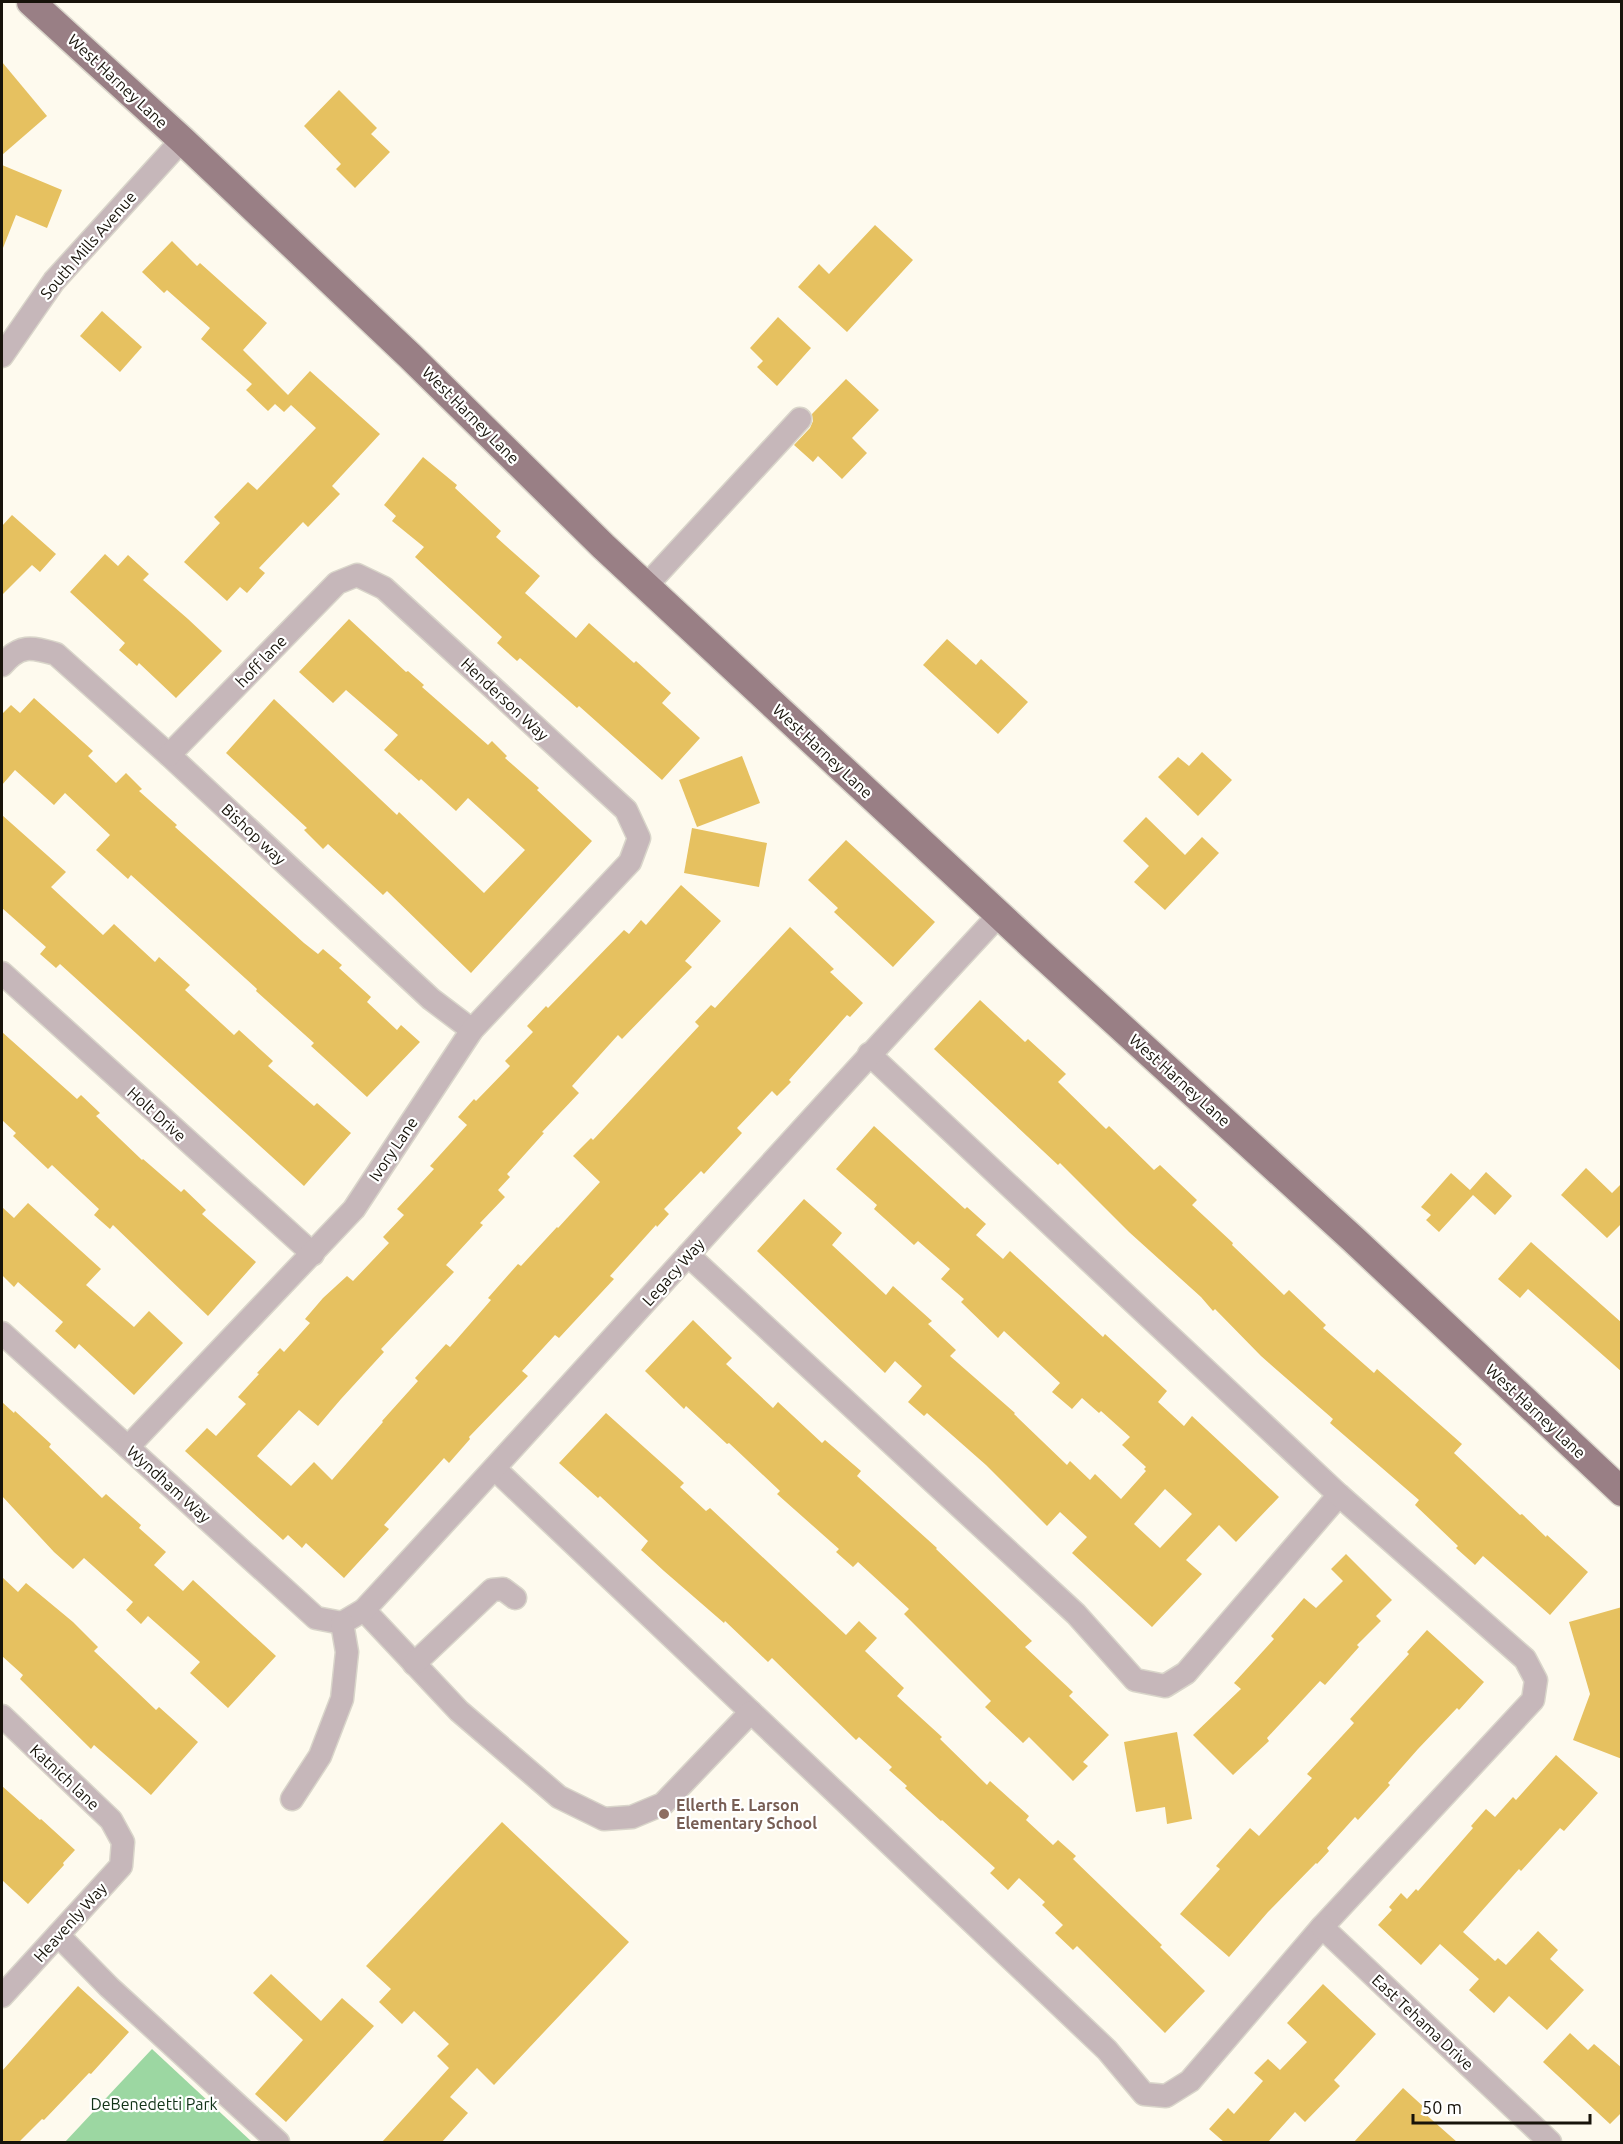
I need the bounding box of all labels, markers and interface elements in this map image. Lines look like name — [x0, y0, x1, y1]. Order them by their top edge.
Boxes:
street label: West Harney Lane — [65, 30, 171, 132]
street label: South Mills Avenue — [36, 188, 140, 302]
street label: West Harney Lane — [419, 363, 523, 467]
street label: hoff lane — [232, 631, 290, 691]
street label: Henderson Way — [458, 654, 553, 744]
street label: West Harney Lane — [770, 700, 876, 802]
street label: Bishop way — [218, 800, 290, 868]
street label: West Harney Lane — [1126, 1030, 1234, 1130]
street label: Holt Drive — [124, 1083, 190, 1145]
street label: Ivory Lane — [365, 1114, 421, 1184]
street label: Legacy Way — [638, 1235, 708, 1309]
street label: West Harney Lane — [1483, 1360, 1589, 1462]
street label: Wyndham Way — [123, 1442, 215, 1526]
street label: Katnich lane — [27, 1740, 103, 1814]
place label: Ellerth E. Larson Elementary School — [676, 1796, 817, 1832]
marker: Ellerth E. Larson Elementary School — [657, 1807, 671, 1821]
street label: Heavenly Way — [30, 1879, 110, 1965]
street label: East Tehama Drive — [1369, 1970, 1477, 2074]
scale bar — [1413, 2087, 1590, 2125]
park label: DeBenedetti Park — [90, 2095, 218, 2113]
text: 50 m — [1422, 2097, 1462, 2117]

